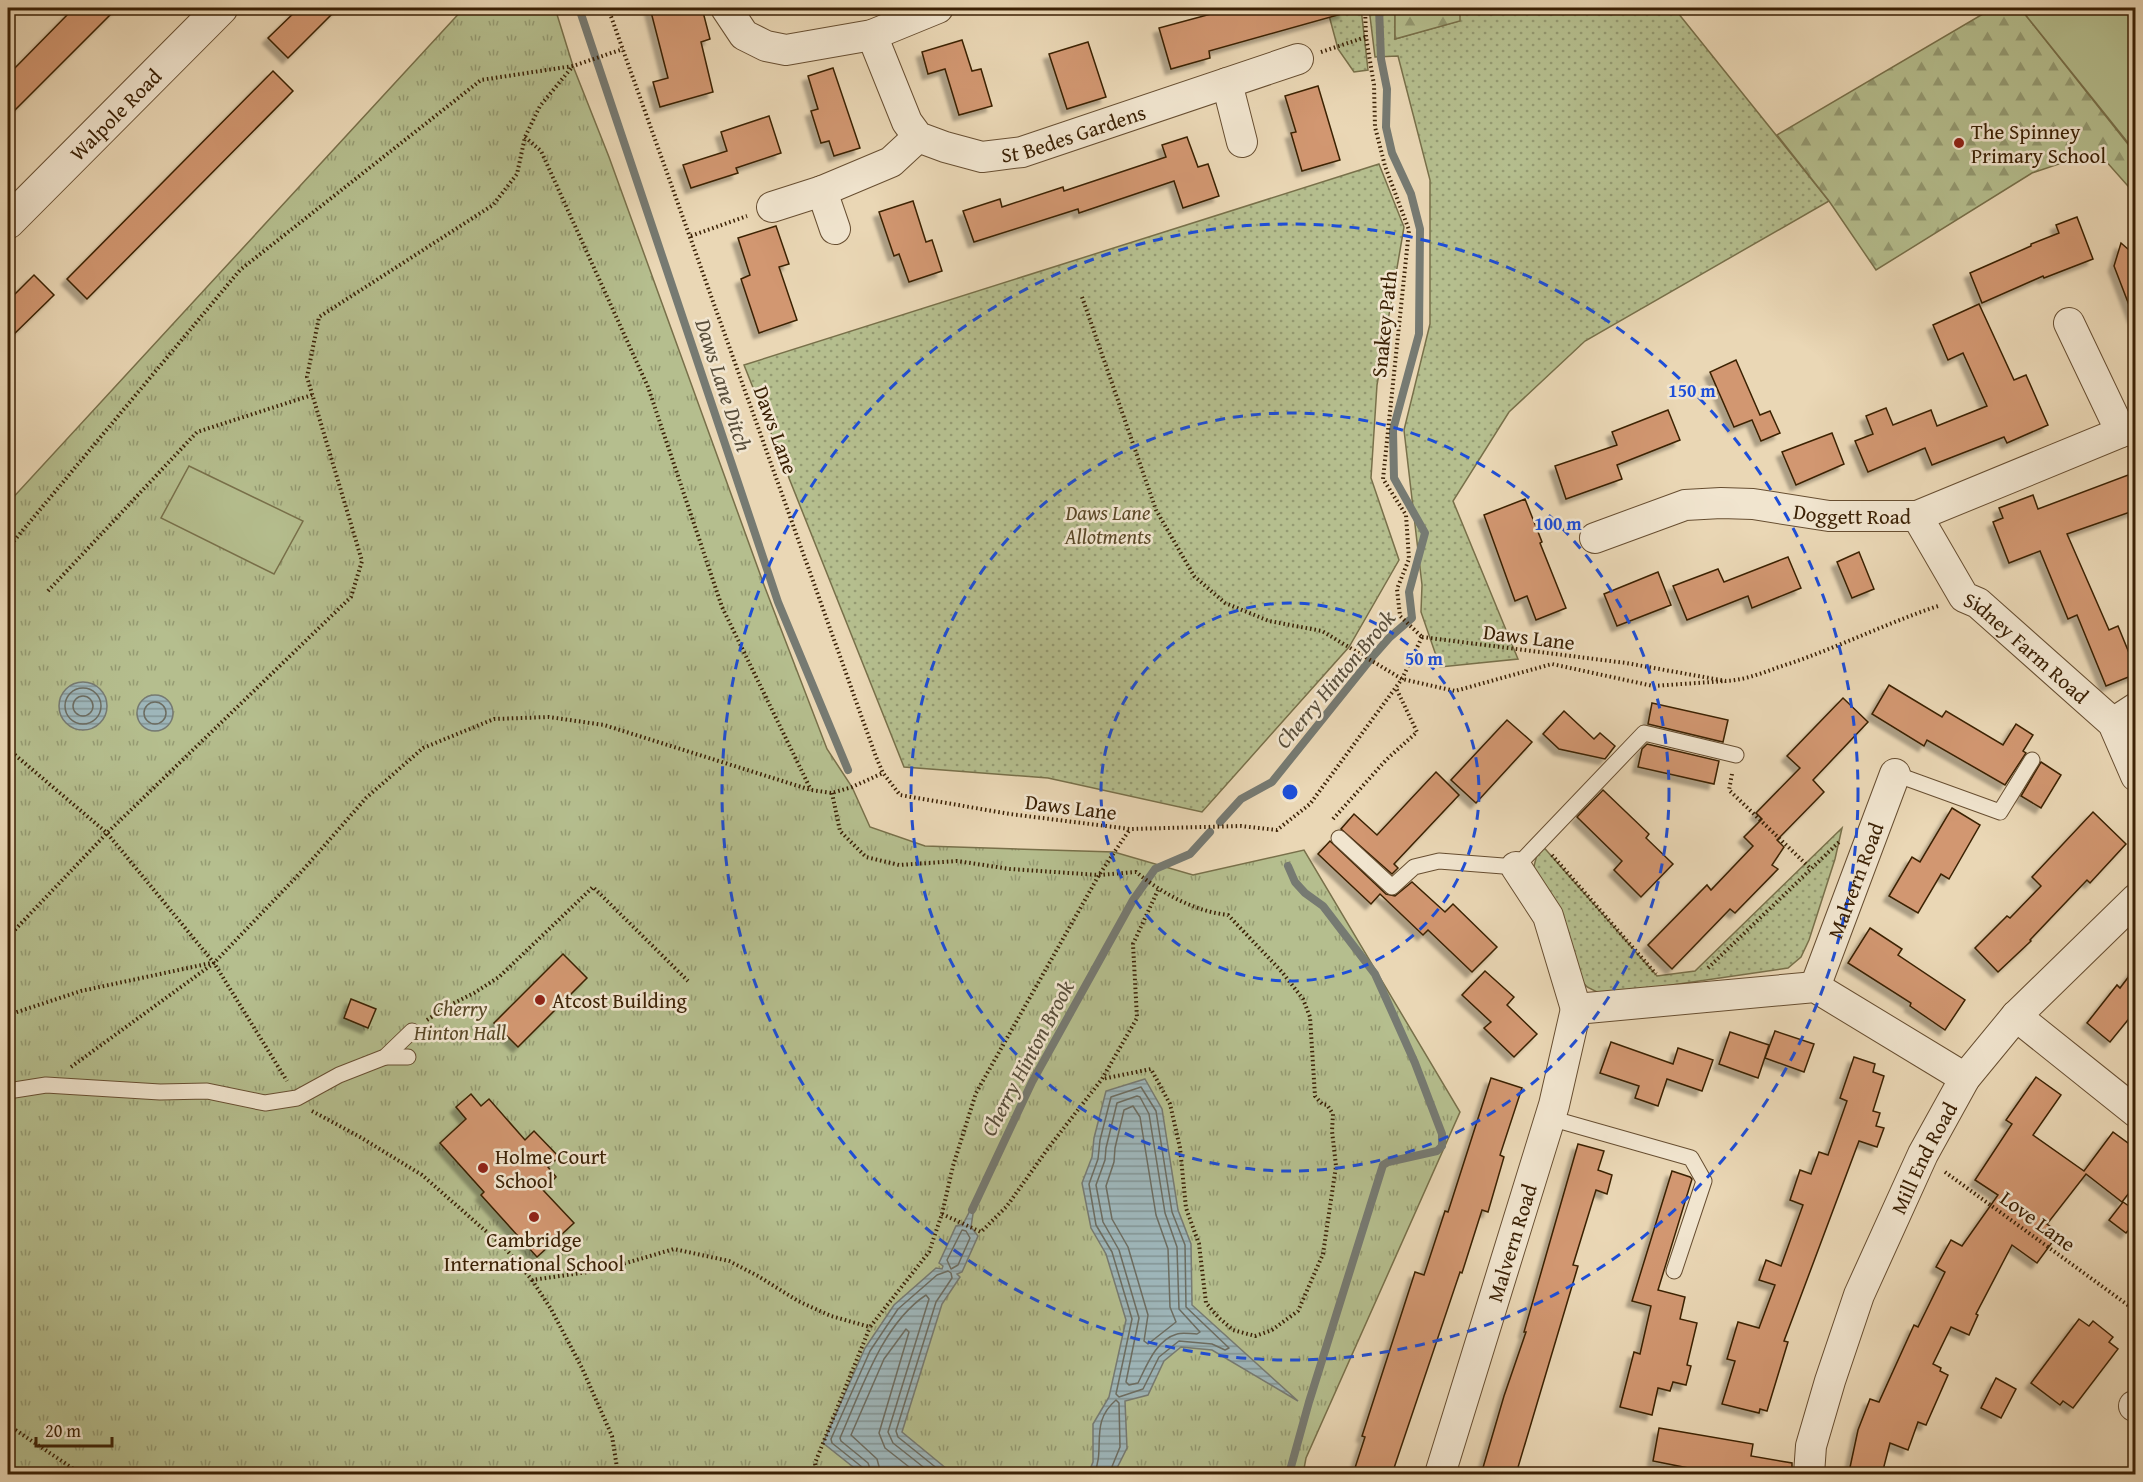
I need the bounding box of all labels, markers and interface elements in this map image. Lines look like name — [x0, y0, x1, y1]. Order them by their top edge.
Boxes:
street label: Walpole Road — [62, 60, 169, 167]
street label: St Bedes Gardens — [999, 96, 1149, 170]
place label: The Spinney Primary School — [1971, 116, 2106, 171]
marker: The Spinney Primary School — [1952, 136, 1966, 150]
street label: Snakey Path — [1363, 269, 1405, 379]
water label: Daws Lane Ditch — [687, 314, 761, 456]
text: 150 m — [1668, 377, 1716, 404]
street label: Daws Lane — [746, 381, 806, 479]
street label: Doggett Road — [1791, 495, 1912, 532]
park label: Daws Lane Allotments — [1064, 497, 1152, 552]
text: 100 m — [1534, 510, 1582, 537]
street label: Sidney Farm Road — [1959, 583, 2097, 711]
water label: Cherry Hinton Brook — [1267, 602, 1403, 755]
street label: Daws Lane — [1481, 616, 1577, 658]
text: 50 m — [1405, 645, 1444, 672]
centre of rings — [1280, 782, 1300, 802]
street label: Daws Lane — [1023, 786, 1119, 828]
street label: Malvern Road — [1819, 817, 1891, 943]
water label: Cherry Hinton Brook — [972, 974, 1082, 1141]
place label: Atcost Building — [552, 985, 688, 1016]
park label: Cherry Hinton Hall — [413, 993, 506, 1048]
marker: Atcost Building — [533, 993, 547, 1007]
street label: Mill End Road — [1882, 1095, 1965, 1219]
place label: Holme Court School — [495, 1141, 607, 1196]
marker: Holme Court School — [476, 1161, 490, 1175]
street label: Malvern Road — [1479, 1179, 1544, 1306]
street label: Love Lane — [1994, 1183, 2082, 1259]
marker: Cambridge International School — [527, 1210, 541, 1224]
place label: Cambridge International School — [444, 1224, 624, 1279]
scale bar — [36, 1410, 112, 1448]
text: 20 m — [45, 1417, 81, 1444]

